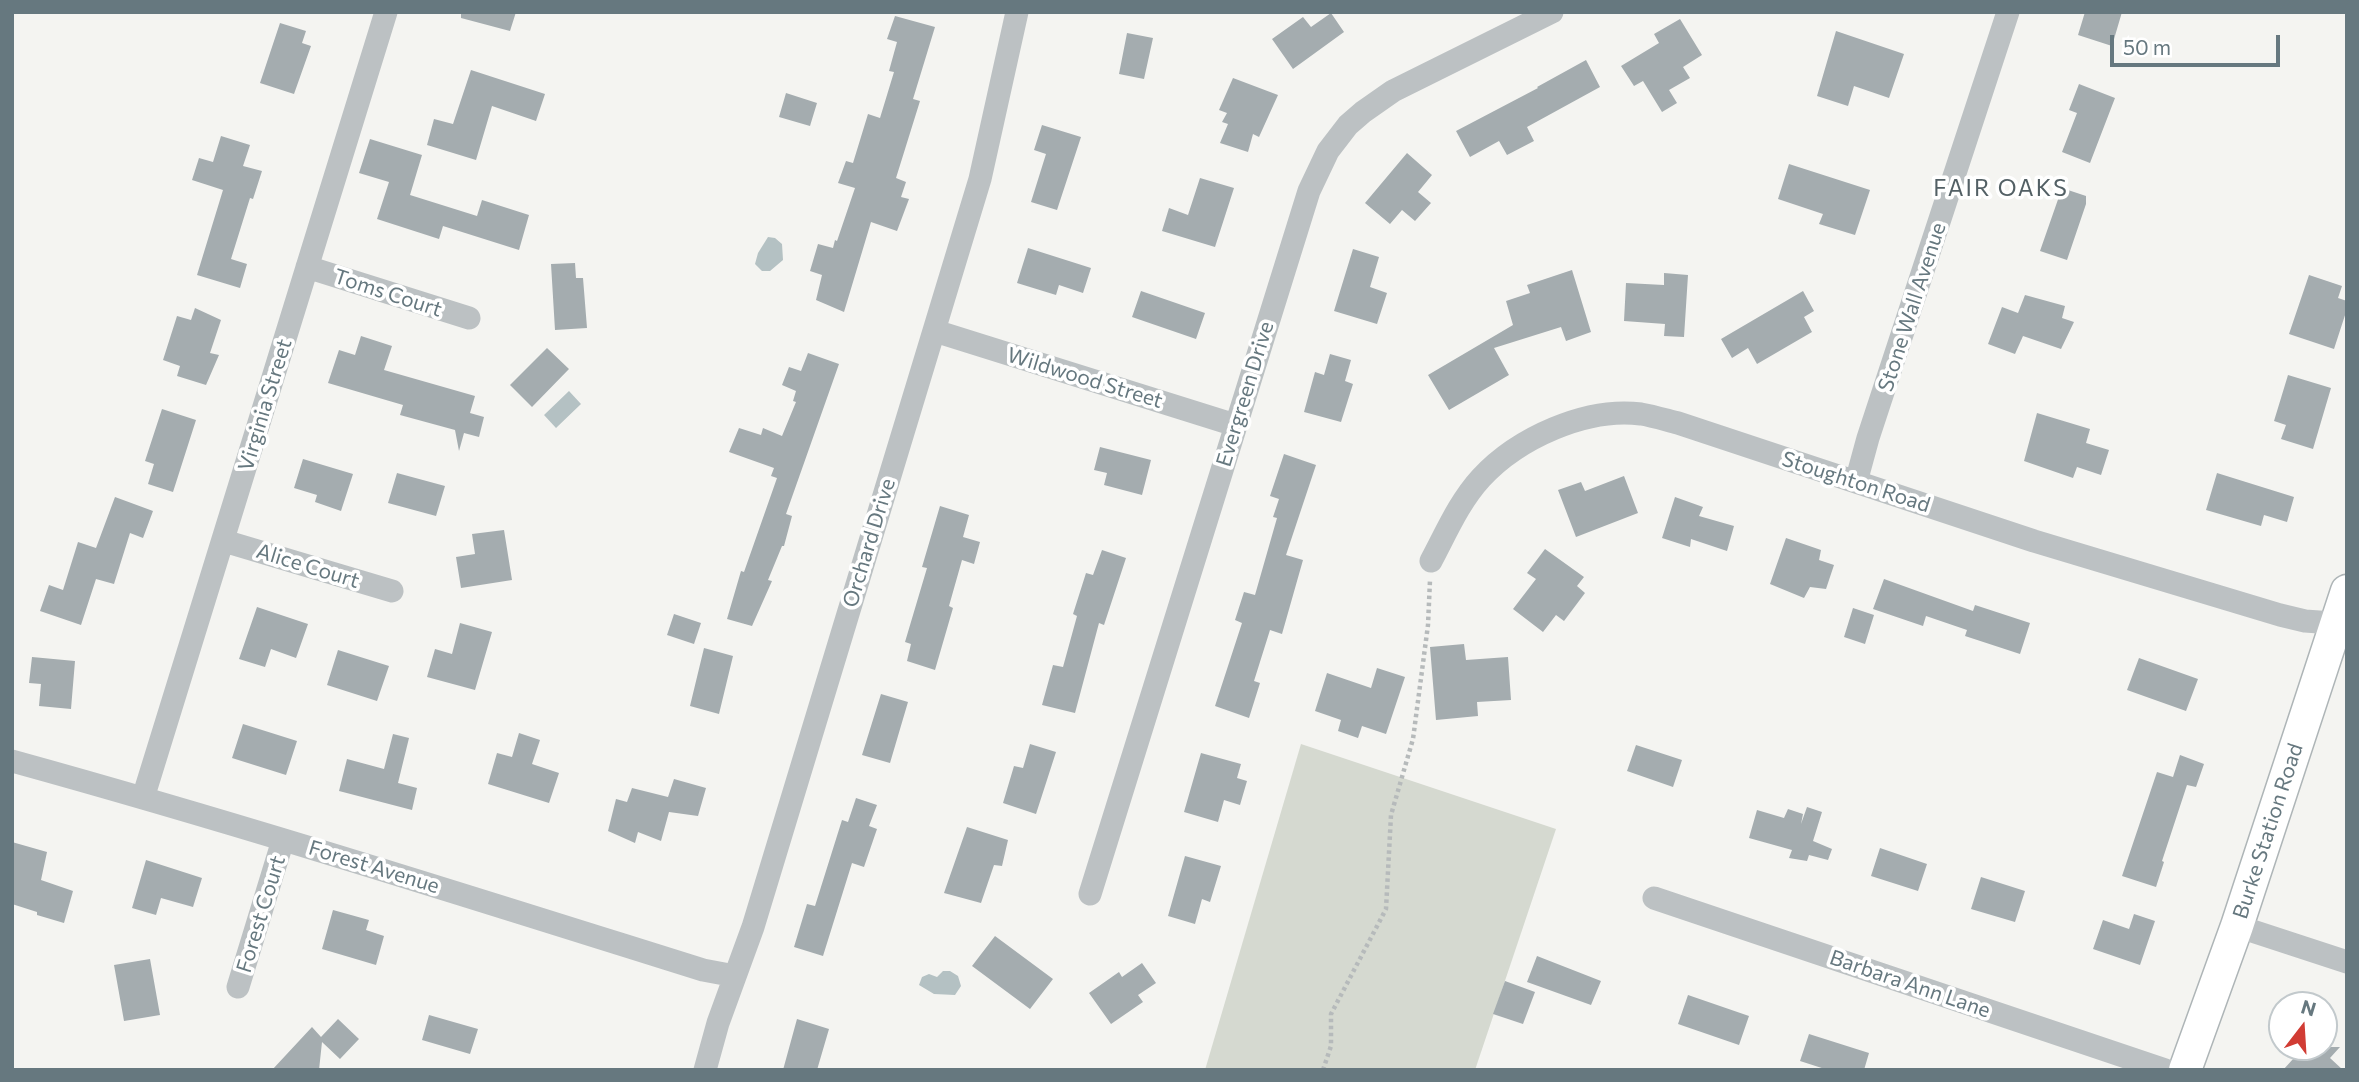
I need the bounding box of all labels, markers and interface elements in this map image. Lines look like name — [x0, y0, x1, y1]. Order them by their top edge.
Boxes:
scale bar — [2114, 21, 2284, 65]
text: 50 m — [2123, 34, 2171, 59]
district label: FAIR OAKS — [1934, 174, 2068, 202]
street label: Stone Wall Avenue — [1873, 219, 1951, 395]
street label: Toms Court — [331, 264, 445, 322]
street label: Evergreen Drive — [1211, 318, 1279, 470]
street label: Virginia Street — [233, 336, 297, 474]
street label: Wildwood Street — [1004, 342, 1166, 414]
street label: Stoughton Road — [1779, 446, 1933, 518]
street label: Orchard Drive — [837, 475, 901, 611]
street label: Alice Court — [253, 538, 363, 594]
street label: Burke Station Road — [2228, 740, 2308, 922]
street label: Forest Avenue — [306, 835, 442, 899]
street label: Forest Court — [231, 852, 291, 976]
street label: Barbara Ann Lane — [1826, 945, 1994, 1023]
north arrow — [2268, 991, 2338, 1061]
text: N — [2299, 994, 2319, 1020]

